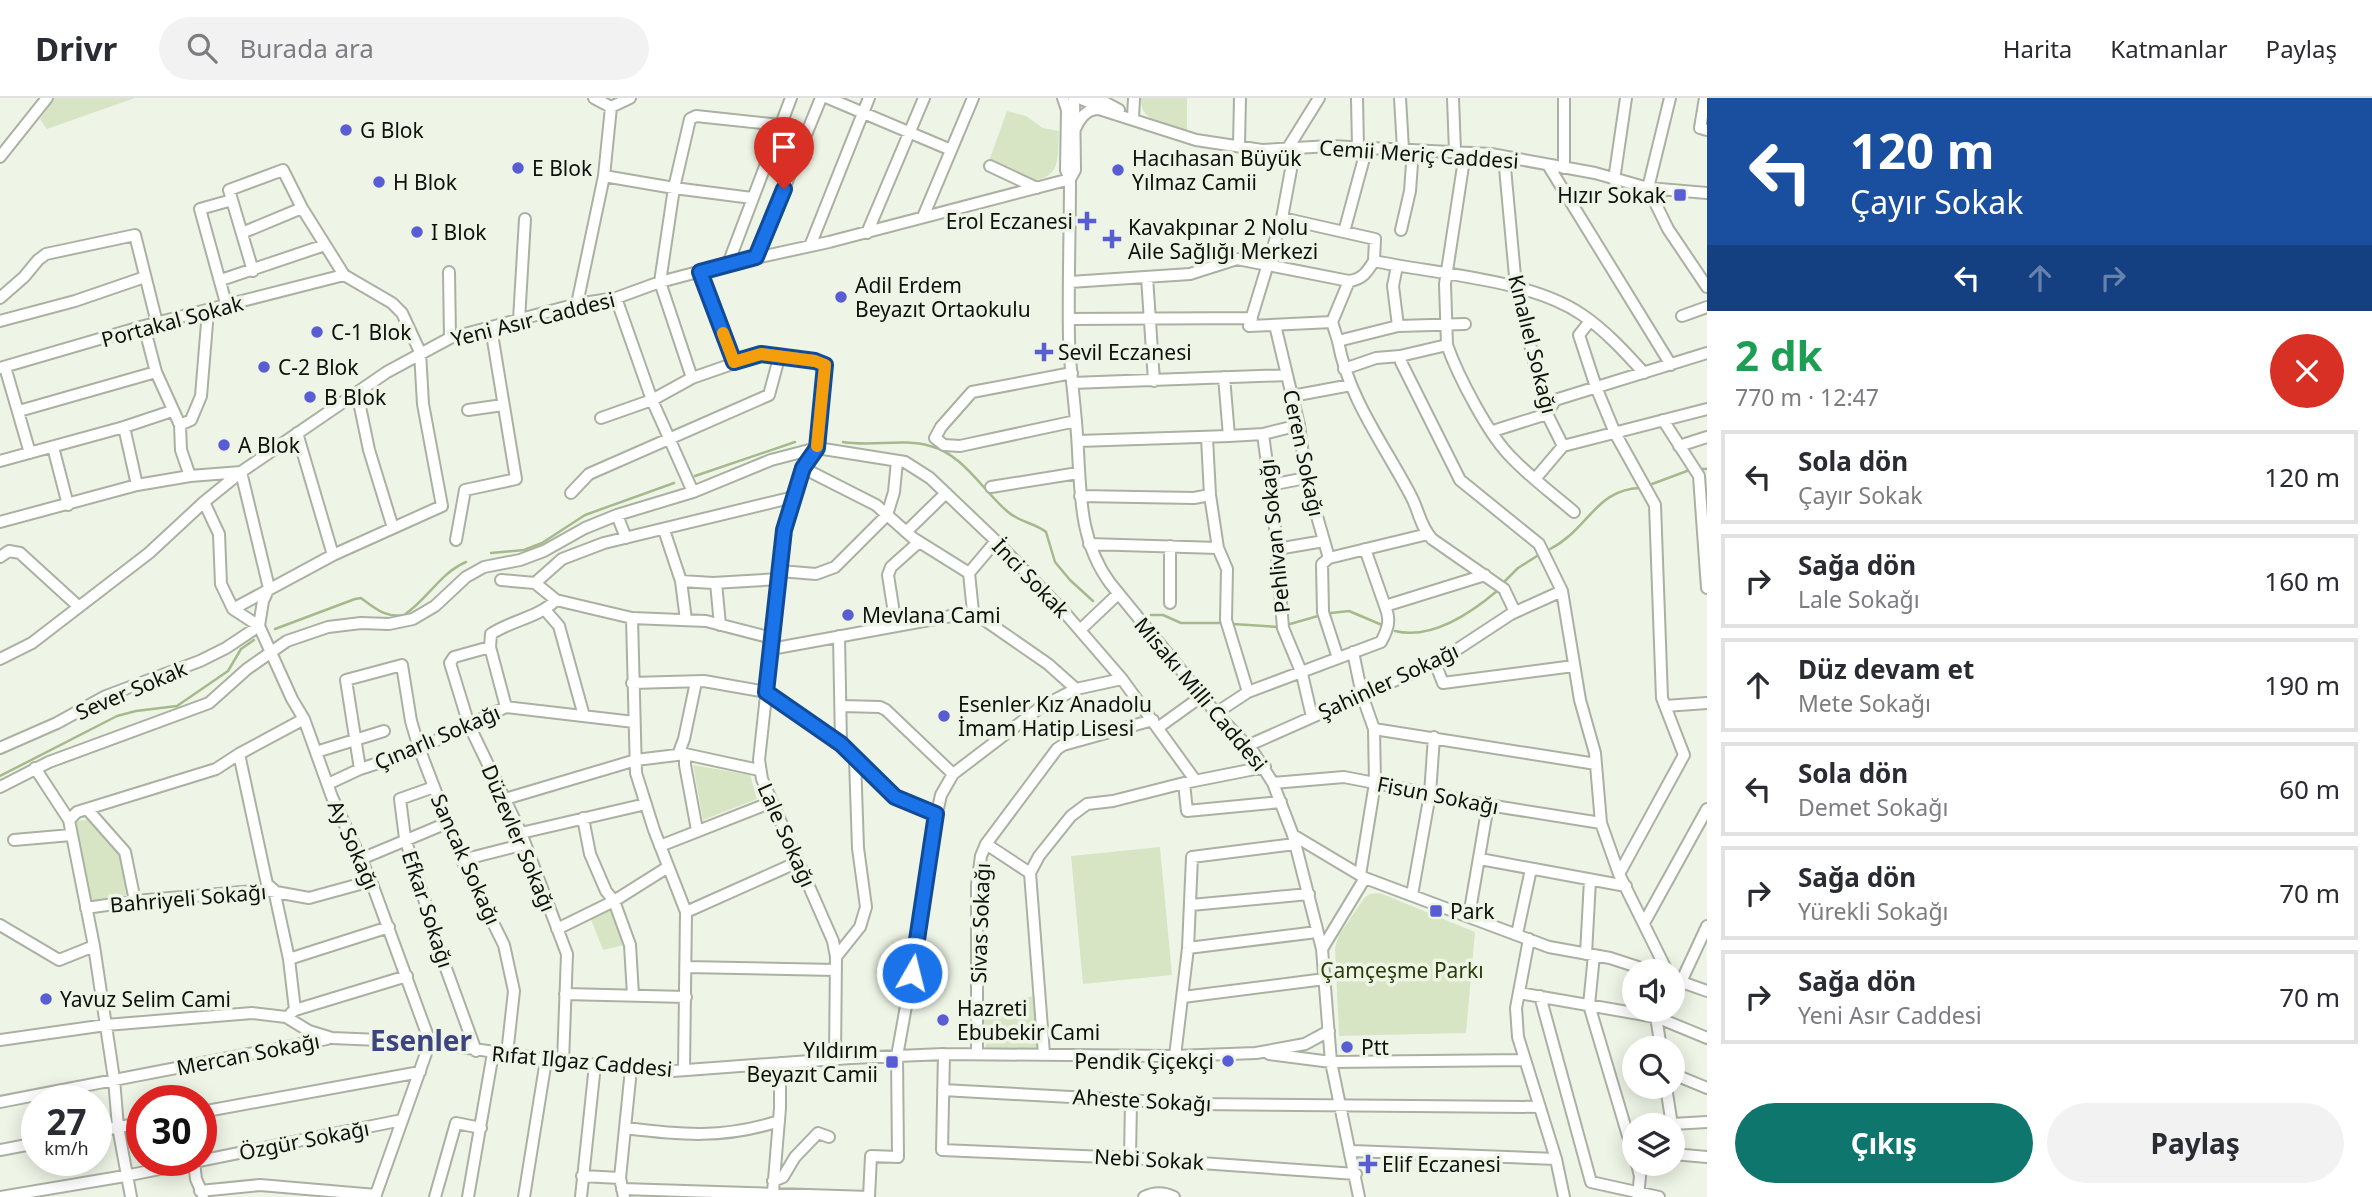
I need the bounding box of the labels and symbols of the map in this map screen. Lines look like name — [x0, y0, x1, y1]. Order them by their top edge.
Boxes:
place label: G Blok — [360, 116, 425, 144]
pin — [754, 117, 814, 189]
marker: G Blok — [338, 122, 354, 138]
street label: Cemii Meriç Caddesi — [1318, 133, 1520, 175]
place label: Hacıhasan Büyük Yılmaz Camii — [1132, 144, 1302, 196]
place label: E Blok — [532, 154, 593, 182]
marker: E Blok — [510, 160, 526, 176]
marker: Hacıhasan Büyük Yılmaz Camii — [1110, 162, 1126, 178]
place label: H Blok — [393, 168, 458, 196]
marker: H Blok — [371, 174, 387, 190]
place label: Hızır Sokak — [1557, 181, 1667, 209]
marker: Hızır Sokak — [1672, 187, 1688, 203]
place label: Erol Eczanesi — [946, 207, 1073, 235]
marker: Erol Eczanesi — [1079, 213, 1095, 229]
place label: Kavakpınar 2 Nolu Aile Sağlığı Merkezi — [1128, 213, 1318, 265]
place label: I Blok — [431, 218, 487, 246]
marker: I Blok — [409, 224, 425, 240]
marker: Kavakpınar 2 Nolu Aile Sağlığı Merkezi — [1102, 229, 1122, 249]
place label: Adil Erdem Beyazıt Ortaokulu — [855, 271, 1031, 323]
street label: Kınalıel Sokağı — [1502, 272, 1564, 416]
street label: Yeni Asır Caddesi — [448, 285, 618, 353]
street label: Portakal Sokak — [98, 288, 247, 353]
marker: Adil Erdem Beyazıt Ortaokulu — [833, 289, 849, 305]
place label: C-1 Blok — [331, 318, 412, 346]
marker: C-1 Blok — [309, 324, 325, 340]
place label: Sevil Eczanesi — [1058, 338, 1192, 366]
marker: Sevil Eczanesi — [1036, 344, 1052, 360]
place label: C-2 Blok — [278, 353, 359, 381]
marker: C-2 Blok — [256, 359, 272, 375]
place label: B Blok — [324, 383, 387, 411]
street label: Ceren Sokağı — [1277, 387, 1331, 519]
marker: B Blok — [302, 389, 318, 405]
place label: A Blok — [238, 431, 301, 459]
marker: A Blok — [216, 437, 232, 453]
street label: Pehlivan Sokağı — [1252, 458, 1296, 614]
street label: İnci Sokak — [986, 532, 1076, 624]
place label: Mevlana Cami — [862, 601, 1001, 629]
marker: Mevlana Cami — [840, 607, 856, 623]
street label: Misakı Milli Caddesi — [1128, 611, 1274, 777]
street label: Şahinler Sokağı — [1313, 636, 1463, 726]
street label: Sever Sokak — [71, 654, 192, 726]
place label: Esenler Kız Anadolu İmam Hatip Lisesi — [958, 690, 1152, 742]
street label: Çınarlı Sokağı — [370, 698, 504, 776]
marker: Esenler Kız Anadolu İmam Hatip Lisesi — [936, 708, 952, 724]
street label: Düzevler Sokağı — [475, 760, 563, 916]
street label: Fisun Sokağı — [1375, 769, 1501, 821]
street label: Lale Sokağı — [752, 779, 822, 891]
street label: Sancak Sokağı — [425, 789, 507, 929]
street label: Ay Sokağı — [322, 796, 386, 894]
street label: Efkar Sokağı — [396, 847, 460, 971]
street label: Sivas Sokağı — [964, 862, 996, 984]
street label: Bahriyeli Sokağı — [109, 877, 267, 919]
place label: Park — [1450, 897, 1495, 925]
marker: Park — [1428, 903, 1444, 919]
position arrow — [875, 936, 949, 1010]
park label: Çamçeşme Parkı — [1320, 956, 1484, 984]
place label: Yavuz Selim Cami — [60, 985, 231, 1013]
marker: Yavuz Selim Cami — [38, 991, 54, 1007]
place label: Hazreti Ebubekir Cami — [957, 994, 1100, 1046]
marker: Hazreti Ebubekir Cami — [935, 1012, 951, 1028]
district label: Esenler — [370, 1021, 473, 1059]
street label: Mercan Sokağı — [174, 1026, 322, 1082]
place label: Ptt — [1361, 1033, 1389, 1061]
place label: Yıldırım Beyazıt Camii — [747, 1036, 878, 1088]
street label: Rıfat Ilgaz Caddesi — [490, 1039, 674, 1083]
marker: Ptt — [1339, 1039, 1355, 1055]
place label: Pendik Çiçekçi — [1074, 1047, 1214, 1075]
marker: Pendik Çiçekçi — [1220, 1053, 1236, 1069]
marker: Yıldırım Beyazıt Camii — [884, 1054, 900, 1070]
street label: Aheste Sokağı — [1072, 1082, 1212, 1118]
speed limit sign: 30 — [126, 1085, 217, 1176]
street label: Özgür Sokağı — [237, 1114, 371, 1166]
street label: Nebi Sokak — [1093, 1142, 1205, 1176]
place label: Elif Eczanesi — [1382, 1150, 1501, 1178]
marker: Elif Eczanesi — [1360, 1156, 1376, 1172]

